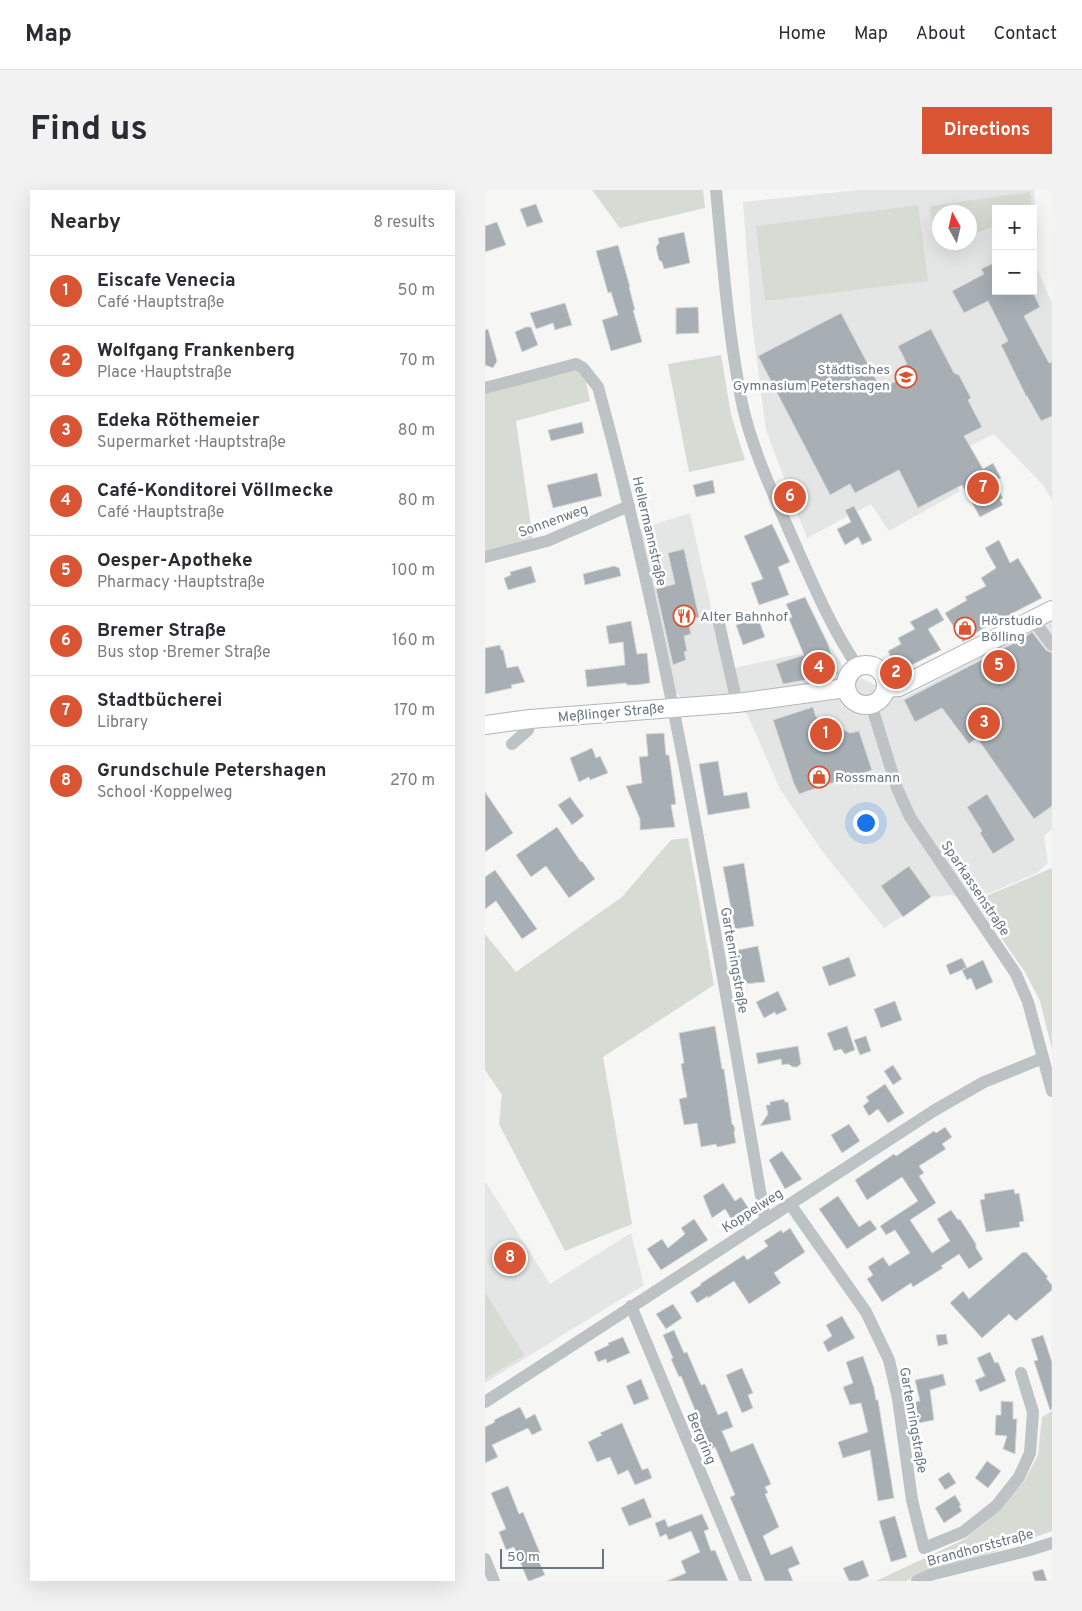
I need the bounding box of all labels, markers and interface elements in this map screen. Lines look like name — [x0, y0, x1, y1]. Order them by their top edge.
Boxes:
text: Map — [25, 20, 72, 50]
text: Home — [778, 23, 826, 46]
text: Map — [854, 23, 888, 46]
text: About — [916, 23, 965, 46]
text: Contact — [993, 23, 1057, 46]
button: Directions — [922, 107, 1052, 154]
text: Find us — [30, 108, 148, 152]
north arrow — [932, 205, 977, 250]
map controls — [992, 205, 1037, 295]
button: + — [992, 205, 1037, 250]
text: Nearby — [50, 209, 121, 236]
text: 8 results — [373, 213, 435, 233]
button: − — [992, 250, 1037, 295]
text: Eiscafe Venecia — [97, 269, 236, 293]
text: 1 — [63, 281, 69, 301]
text: 50 m — [398, 281, 435, 301]
text: Café · Hauptstraße — [97, 293, 224, 313]
text: Wolfgang Frankenberg — [97, 339, 295, 363]
text: 2 — [61, 351, 71, 371]
text: 70 m — [400, 351, 435, 371]
place label: Städtisches Gymnasium Petershagen — [733, 362, 890, 395]
text: Place · Hauptstraße — [97, 363, 232, 383]
school or university icon: Städtisches Gymnasium Petershagen — [894, 365, 918, 389]
text: Edeka Röthemeier — [97, 409, 260, 433]
text: 3 — [61, 421, 71, 441]
text: 80 m — [398, 421, 435, 441]
text: Supermarket · Hauptstraße — [97, 433, 286, 453]
pin: 7 — [967, 469, 999, 507]
street label: Hellermannstraße — [628, 475, 669, 588]
pin: 6 — [774, 478, 806, 516]
text: Café-Konditorei Völlmecke — [97, 479, 333, 503]
text: 4 — [61, 491, 71, 511]
text: 80 m — [398, 491, 435, 511]
street label: Sonnenweg — [516, 501, 591, 542]
text: Café · Hauptstraße — [97, 503, 224, 523]
text: Oesper-Apotheke — [97, 549, 253, 573]
text: 5 — [61, 561, 71, 581]
text: 100 m — [391, 561, 435, 581]
text: Pharmacy · Hauptstraße — [97, 573, 265, 593]
restaurant icon: Alter Bahnhof — [672, 604, 696, 628]
place label: Alter Bahnhof — [700, 609, 788, 626]
place label: Hörstudio Bölling — [981, 613, 1043, 646]
shop icon: Hörstudio Bölling — [953, 616, 977, 640]
text: Bremer Straße — [97, 619, 226, 643]
text: 6 — [61, 631, 71, 651]
text: 160 m — [392, 631, 435, 651]
text: Bus stop · Bremer Straße — [97, 643, 271, 663]
pin: 5 — [983, 647, 1015, 685]
pin: 4 — [803, 649, 835, 687]
pin: 2 — [880, 654, 912, 692]
text: Stadtbücherei — [97, 689, 222, 713]
street label: Meßlinger Straße — [557, 700, 665, 727]
text: 7 — [62, 701, 70, 721]
text: 170 m — [394, 701, 435, 721]
pin: 3 — [968, 704, 1000, 742]
text: Library — [97, 713, 148, 733]
pin: 1 — [810, 715, 842, 753]
text: Grundschule Petershagen — [97, 759, 326, 783]
shop icon: Rossmann — [807, 765, 831, 789]
place label: Rossmann — [835, 770, 900, 787]
text: 8 — [61, 771, 71, 791]
text: 270 m — [390, 771, 435, 791]
text: School · Koppelweg — [97, 783, 233, 803]
your location — [853, 810, 879, 836]
street label: Sparkassenstraße — [937, 838, 1013, 940]
street label: Gartenringstraße — [716, 906, 751, 1015]
street label: Koppelweg — [719, 1185, 787, 1237]
pin: 8 — [494, 1239, 526, 1277]
street label: Gartenringstraße — [895, 1366, 930, 1475]
street label: Bergring — [682, 1410, 719, 1467]
street label: Brandhorststraße — [925, 1526, 1036, 1571]
scale bar — [500, 1546, 604, 1569]
text: 50 m — [507, 1549, 540, 1566]

